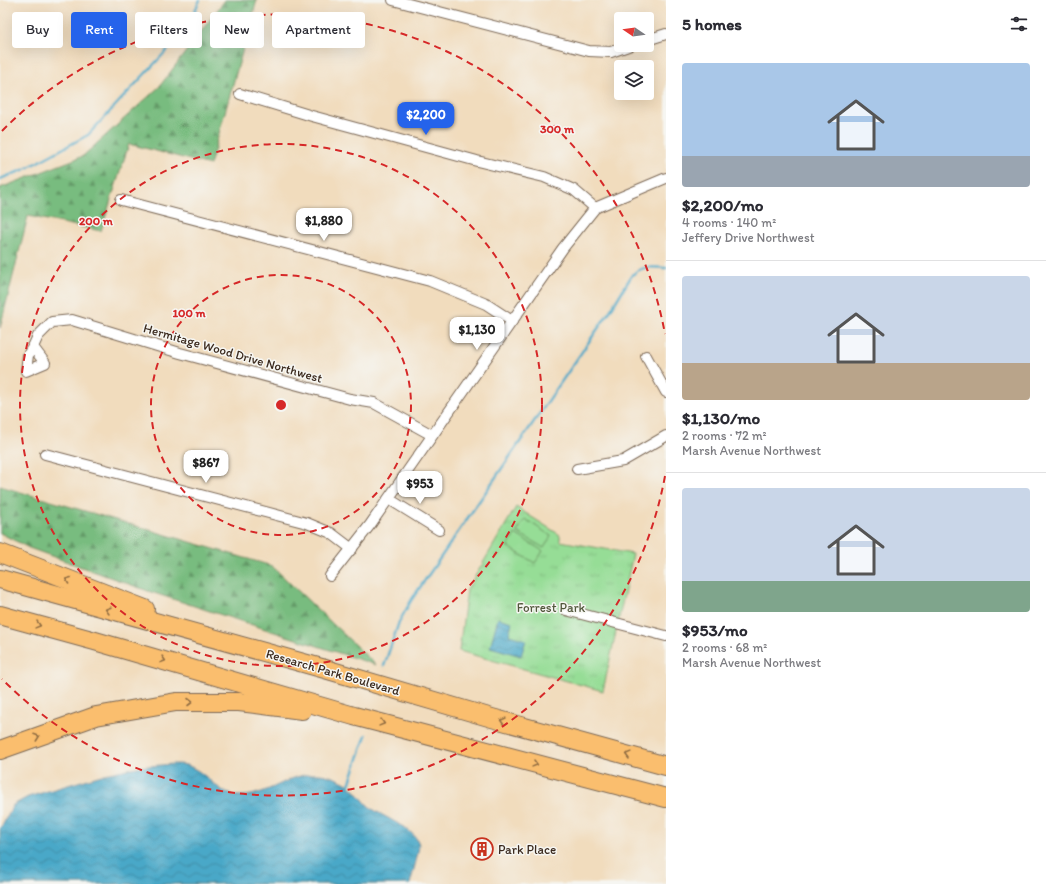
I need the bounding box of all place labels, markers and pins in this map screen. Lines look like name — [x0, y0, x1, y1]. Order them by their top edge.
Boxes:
pin: $2,200 — [393, 102, 459, 136]
pin: $1,880 — [291, 208, 357, 242]
pin: $1,130 — [444, 317, 510, 351]
centre of rings — [274, 398, 288, 412]
pin: $867 — [182, 450, 230, 484]
pin: $953 — [396, 471, 444, 505]
building icon: Park Place — [469, 836, 495, 862]
place label: Park Place — [498, 842, 556, 857]

